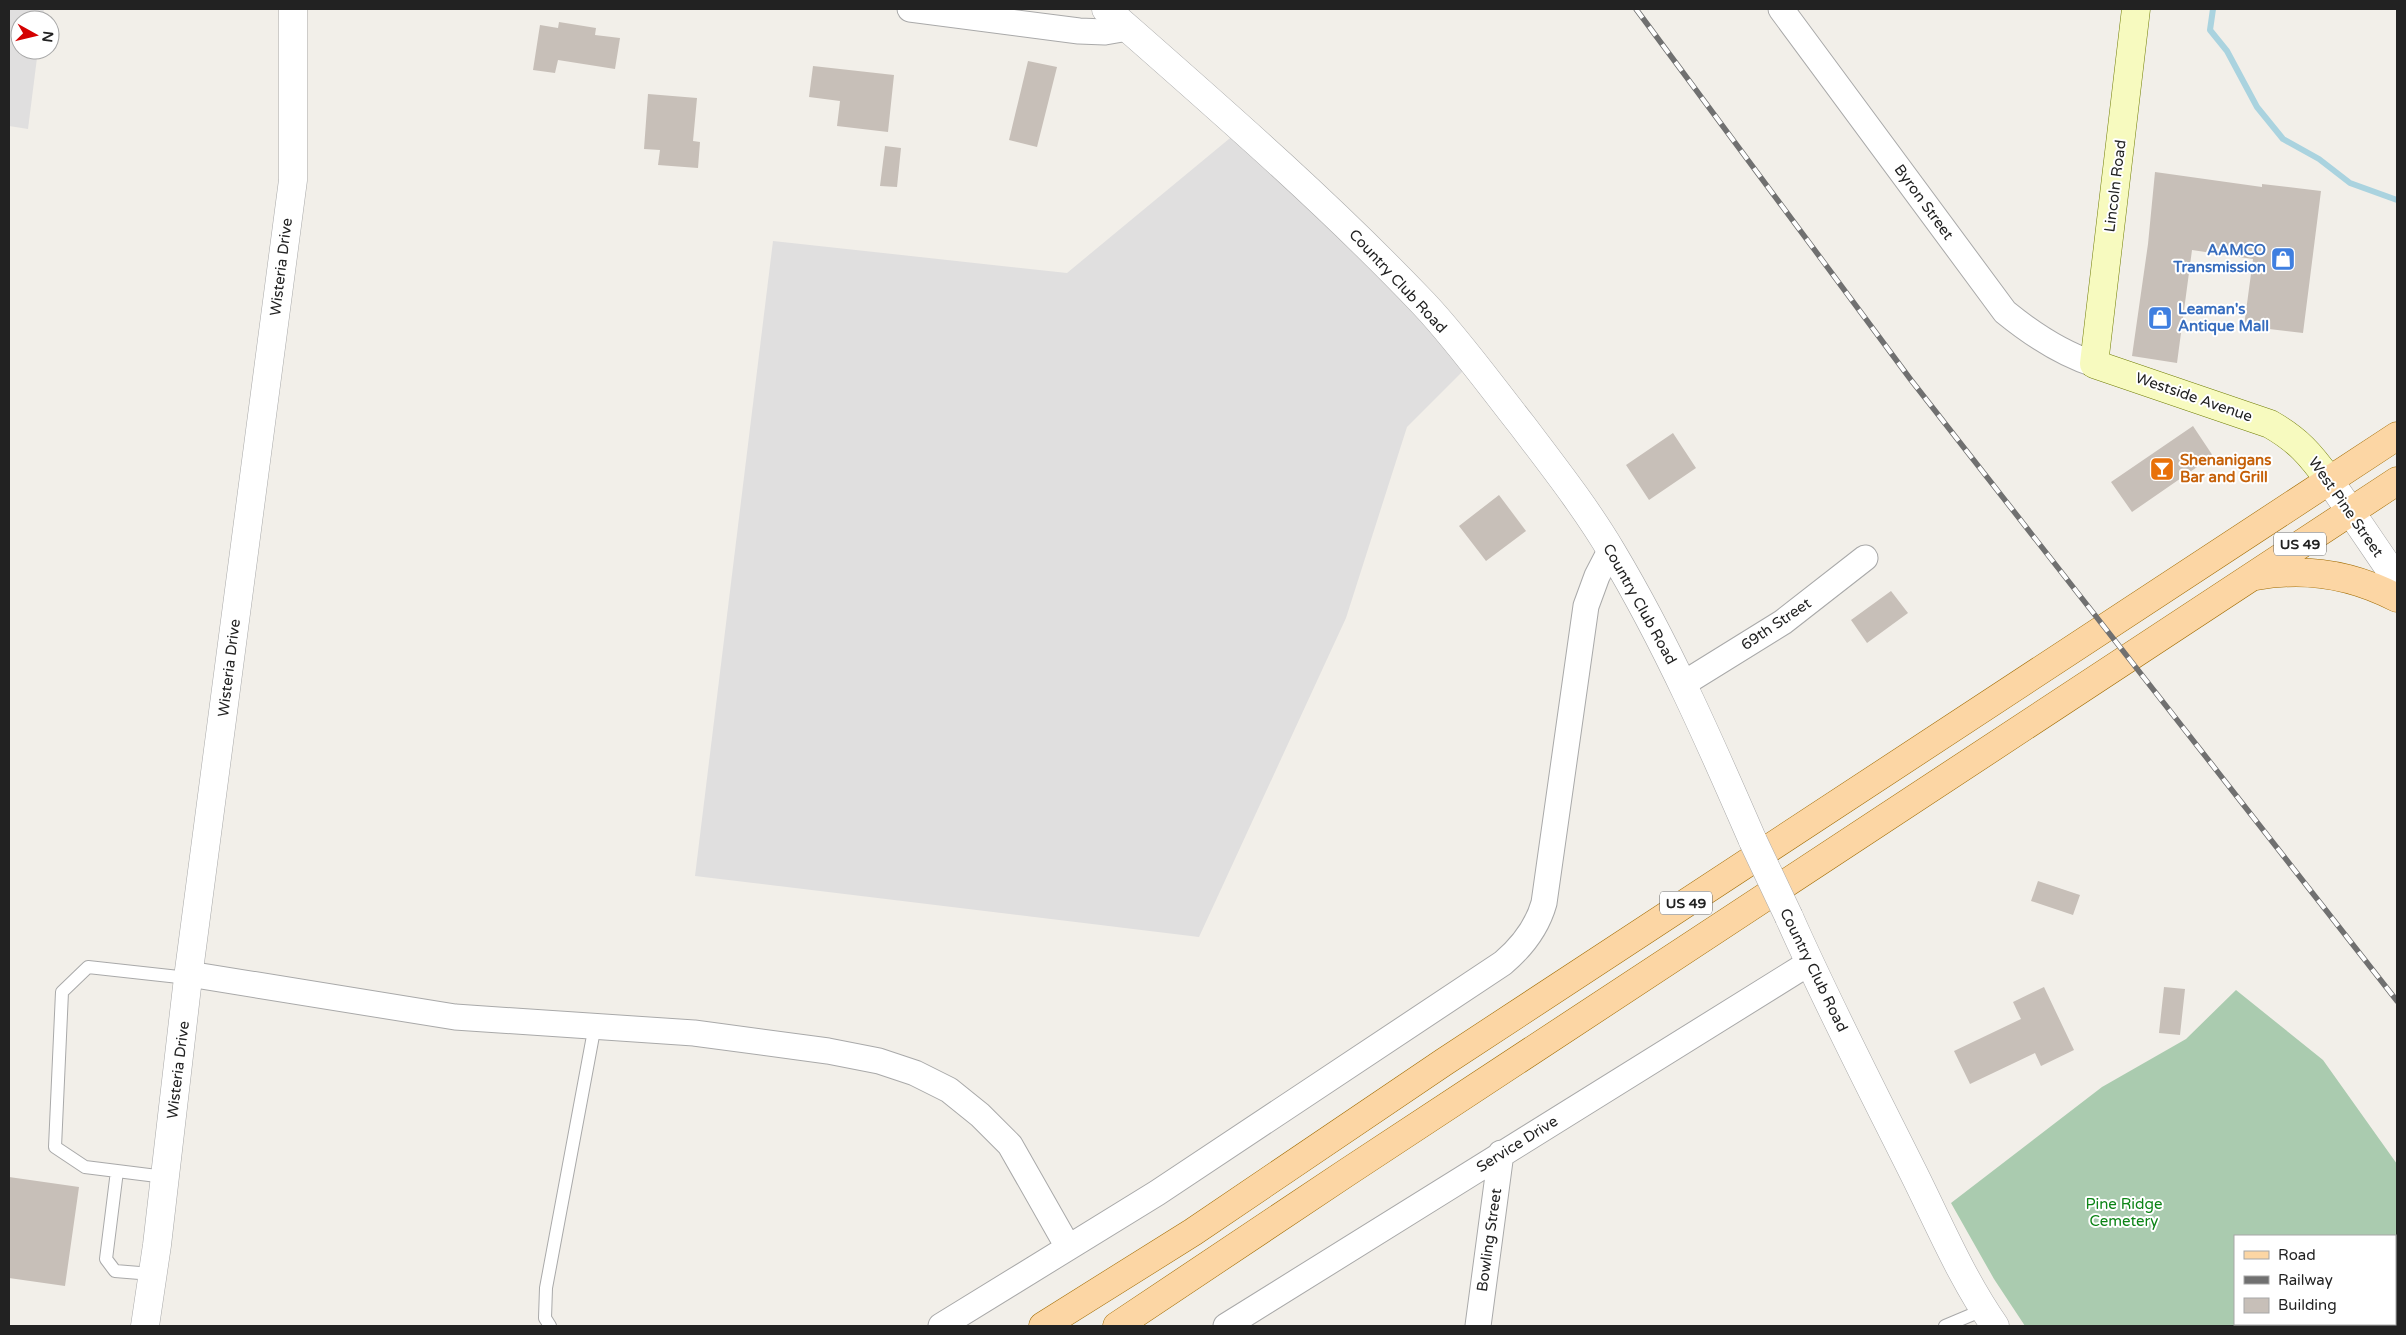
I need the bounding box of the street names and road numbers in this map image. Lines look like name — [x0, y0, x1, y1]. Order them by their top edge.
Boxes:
street label: Lincoln Road — [2100, 139, 2130, 233]
street label: Byron Street — [1891, 161, 1958, 243]
street label: Wisteria Drive — [266, 217, 296, 317]
street label: Country Club Road — [1345, 225, 1451, 337]
street label: Westside Avenue — [2133, 369, 2255, 425]
street label: West Pine Street — [2305, 454, 2387, 561]
road number: US 49 — [2274, 532, 2326, 556]
street label: Country Club Road — [1599, 541, 1681, 667]
street label: 69th Street — [1738, 594, 1815, 654]
street label: Wisteria Drive — [214, 618, 244, 718]
road number: US 49 — [1660, 891, 1712, 914]
street label: Country Club Road — [1776, 905, 1852, 1035]
street label: Wisteria Drive — [163, 1020, 193, 1120]
street label: Service Drive — [1473, 1112, 1561, 1176]
street label: Bowling Street — [1473, 1187, 1505, 1293]

